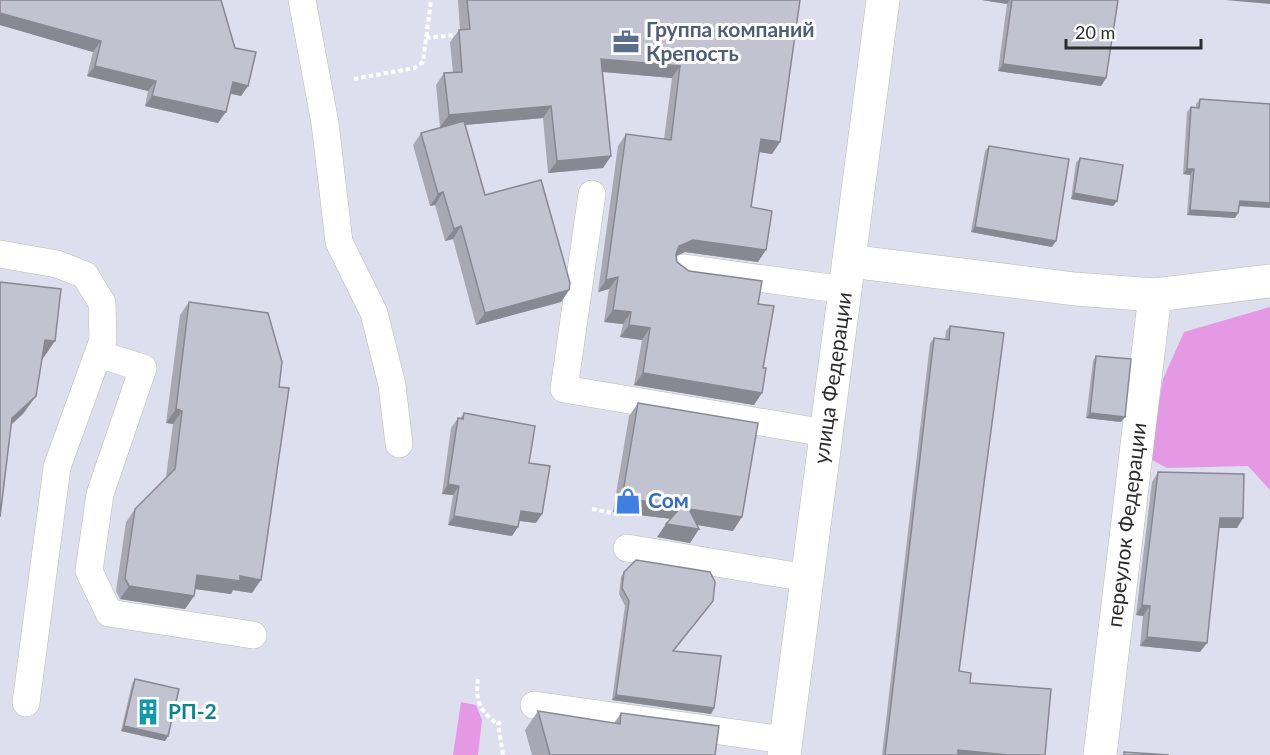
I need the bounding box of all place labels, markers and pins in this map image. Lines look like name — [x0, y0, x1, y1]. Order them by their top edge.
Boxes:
place label: Группа компаний Крепость — [646, 16, 815, 65]
office icon: Группа компаний Крепость — [611, 27, 641, 57]
shop icon: Сом — [613, 486, 643, 516]
place label: Сом — [648, 487, 689, 512]
building icon: РП-2 — [133, 697, 163, 727]
place label: РП-2 — [168, 698, 217, 723]

